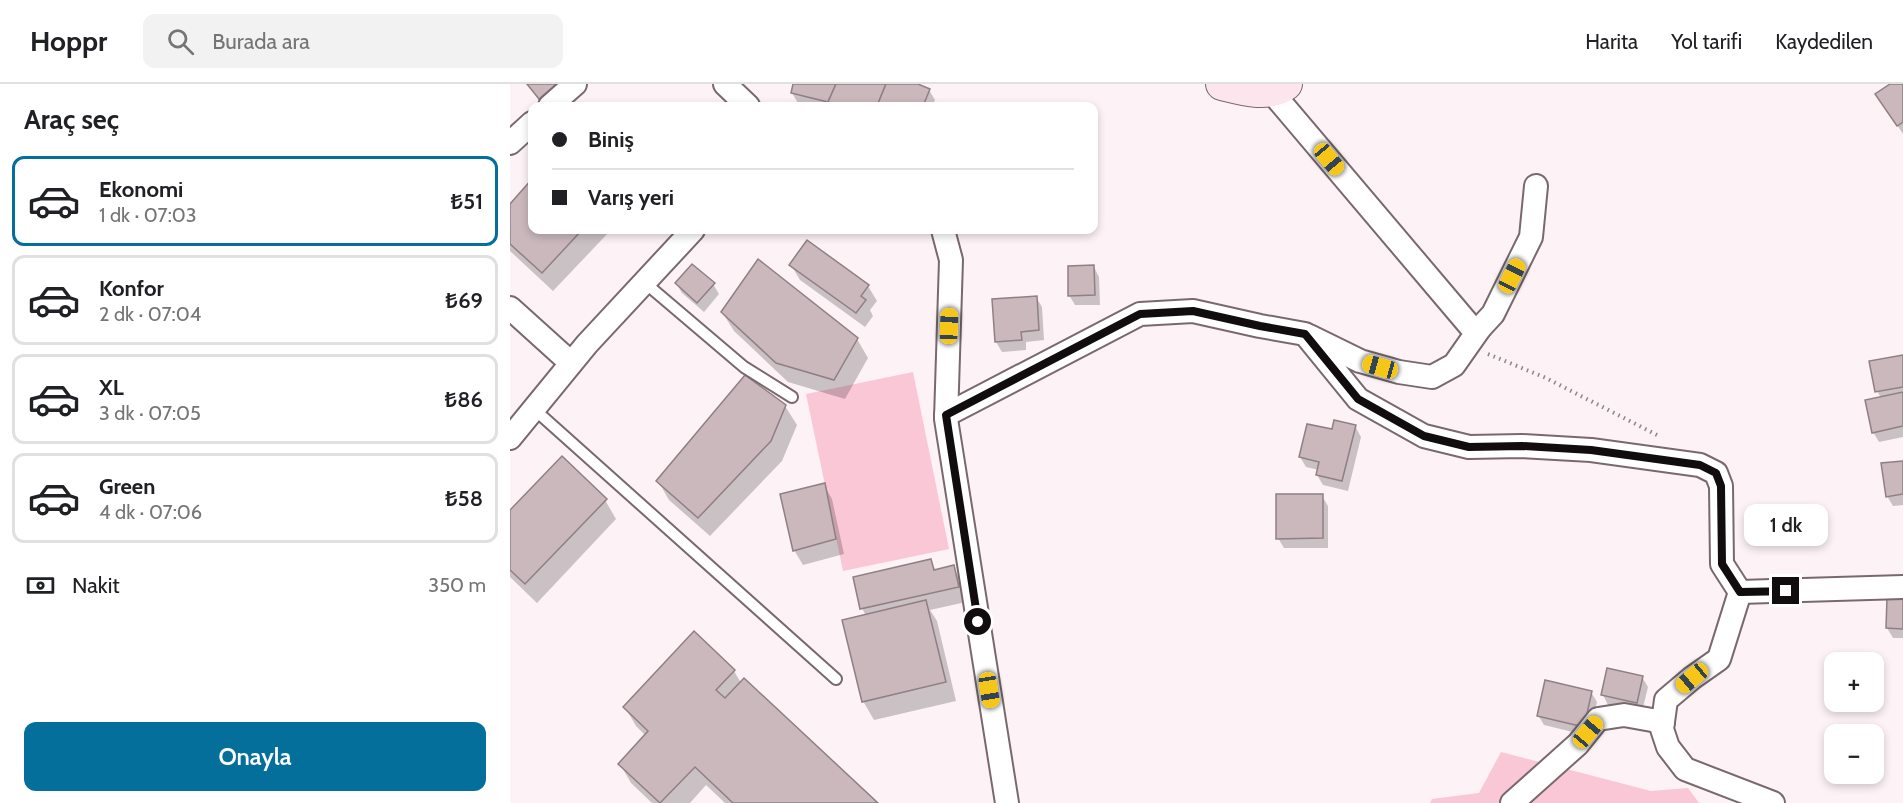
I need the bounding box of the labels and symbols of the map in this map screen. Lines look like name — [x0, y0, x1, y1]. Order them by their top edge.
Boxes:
car — [1311, 139, 1347, 179]
car — [1496, 256, 1528, 296]
car — [939, 308, 959, 344]
car — [1360, 353, 1400, 381]
callout: 1 dk — [1744, 504, 1828, 546]
route end — [1772, 577, 1799, 604]
route start — [964, 608, 991, 635]
car — [1672, 660, 1712, 696]
car — [977, 671, 1001, 709]
car — [1570, 712, 1606, 752]

